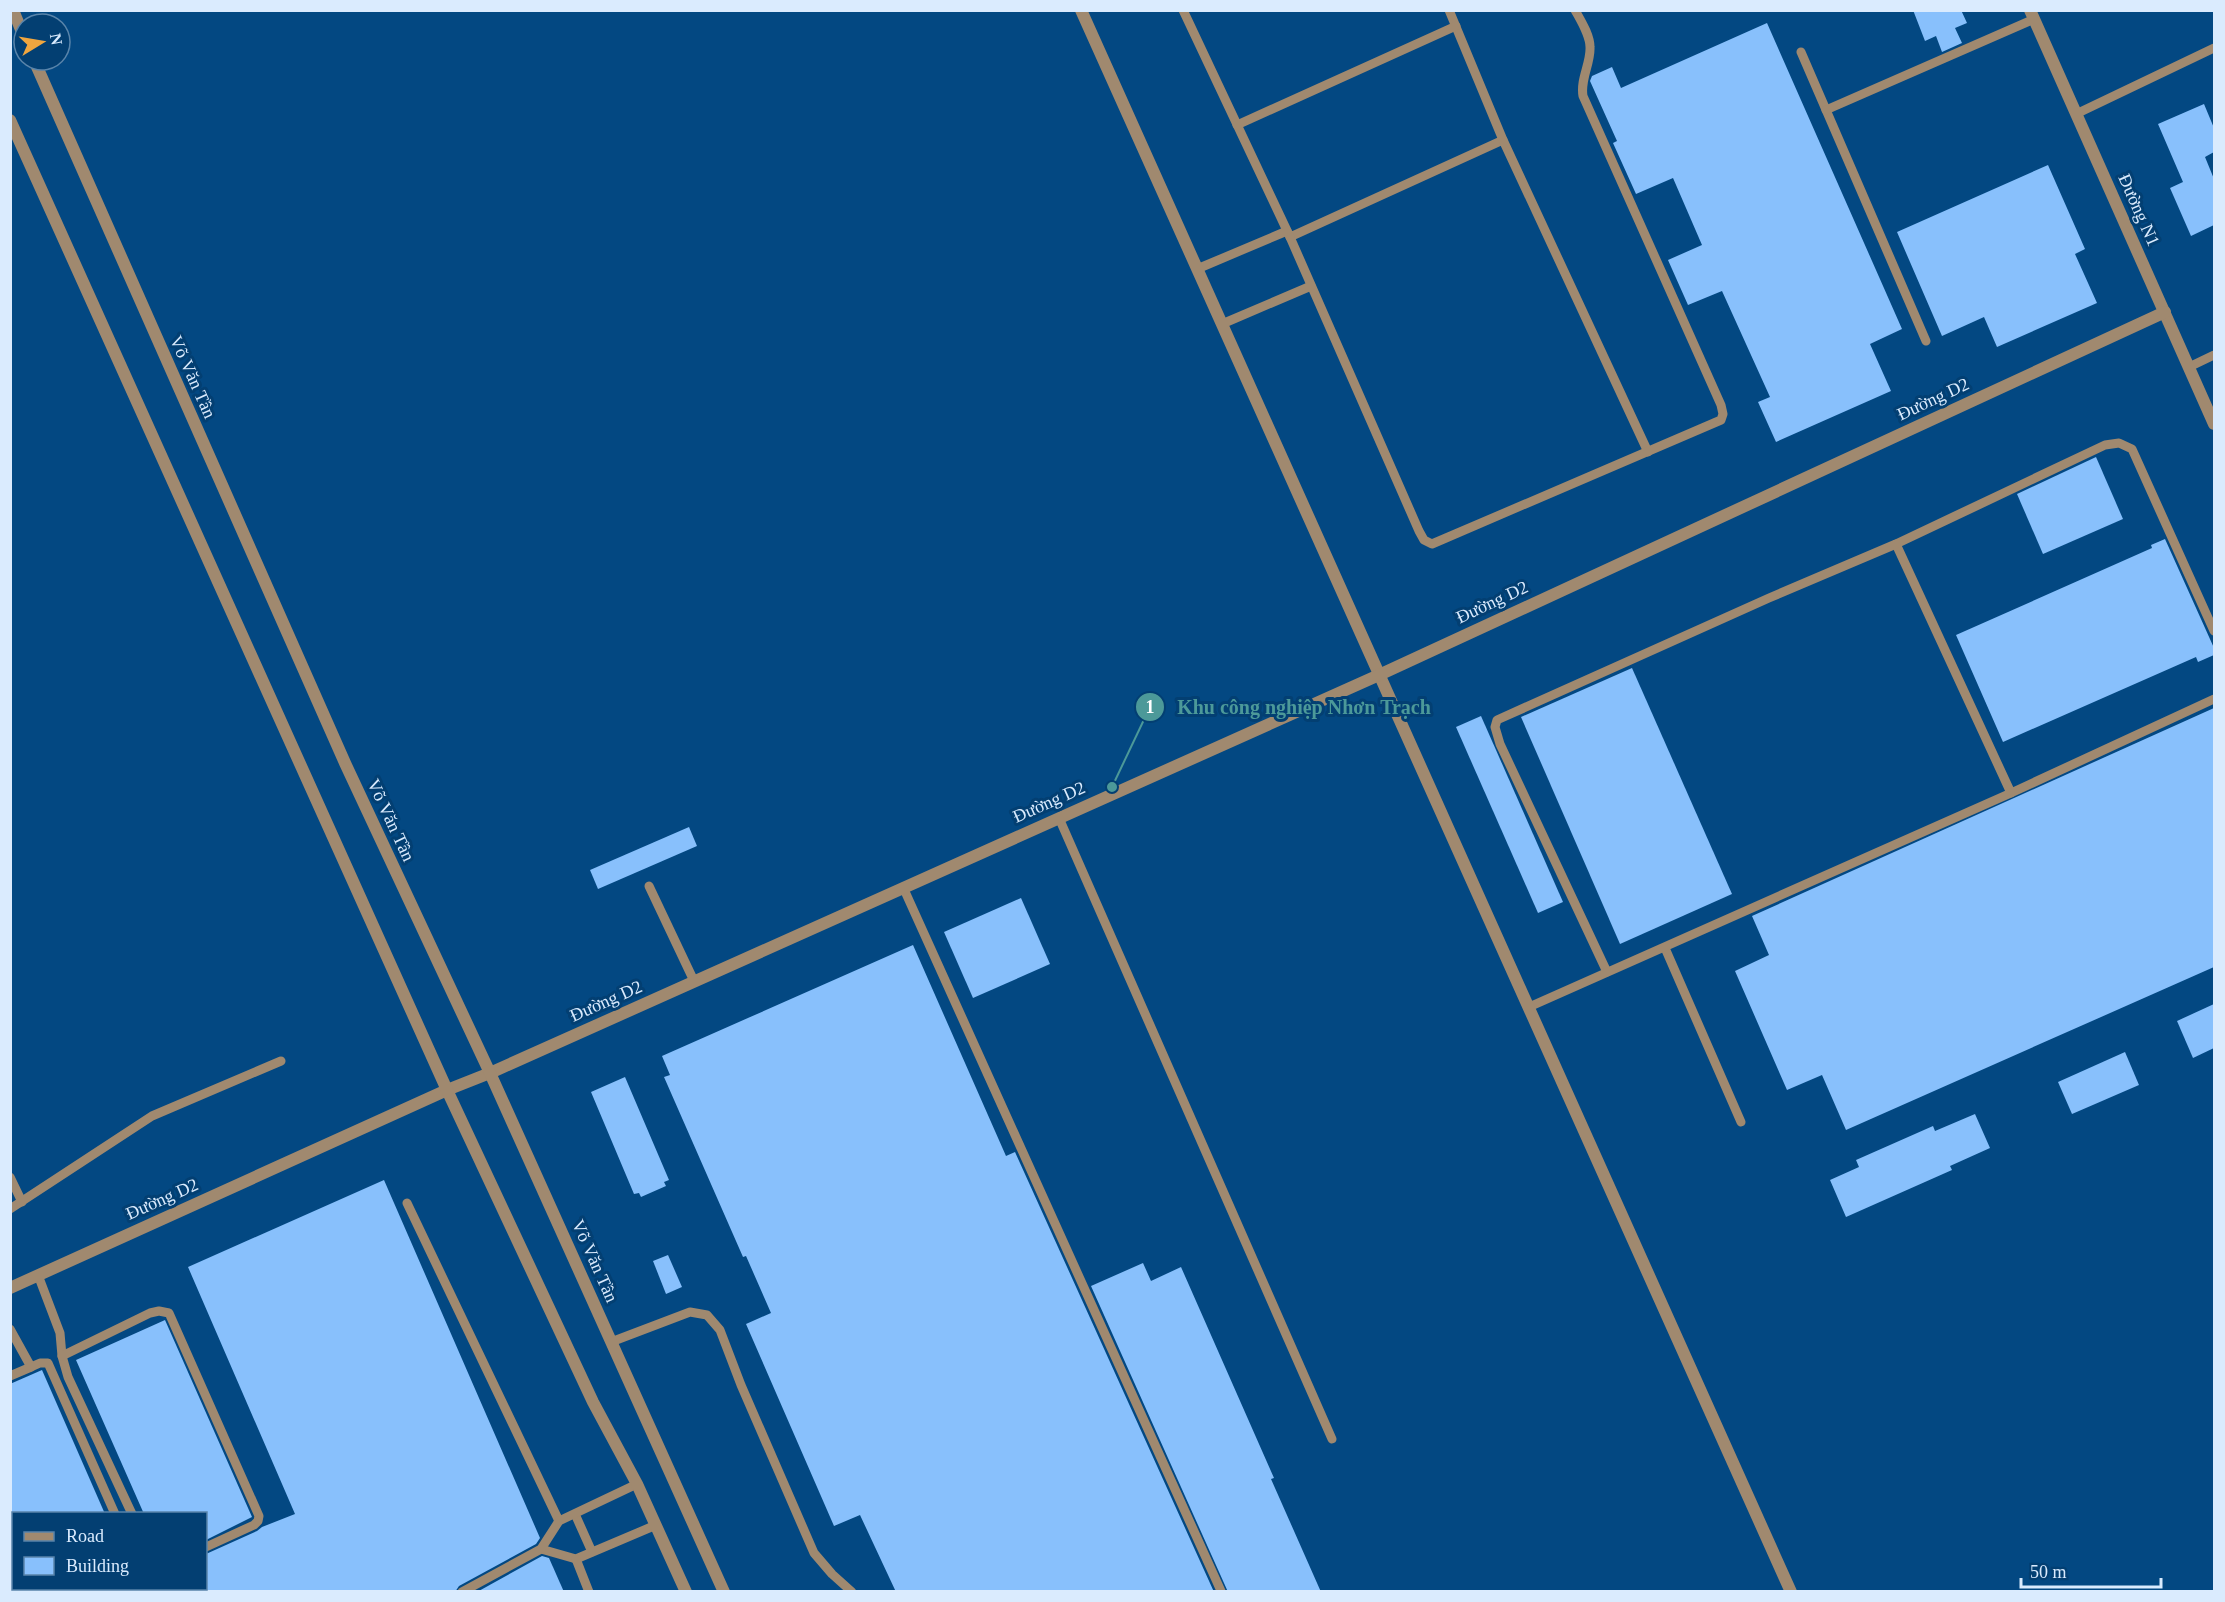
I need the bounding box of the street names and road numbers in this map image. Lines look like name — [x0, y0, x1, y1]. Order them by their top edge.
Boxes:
street label: Đường N1 — [2114, 171, 2164, 249]
street label: Võ Văn Tần — [166, 333, 220, 421]
street label: Đường D2 — [1894, 374, 1972, 424]
street label: Đường D2 — [1453, 577, 1531, 627]
street label: Võ Văn Tần — [363, 776, 419, 864]
street label: Đường D2 — [1010, 777, 1088, 827]
street label: Đường D2 — [567, 976, 645, 1026]
street label: Đường D2 — [123, 1174, 201, 1224]
street label: Võ Văn Tần — [568, 1217, 622, 1305]

